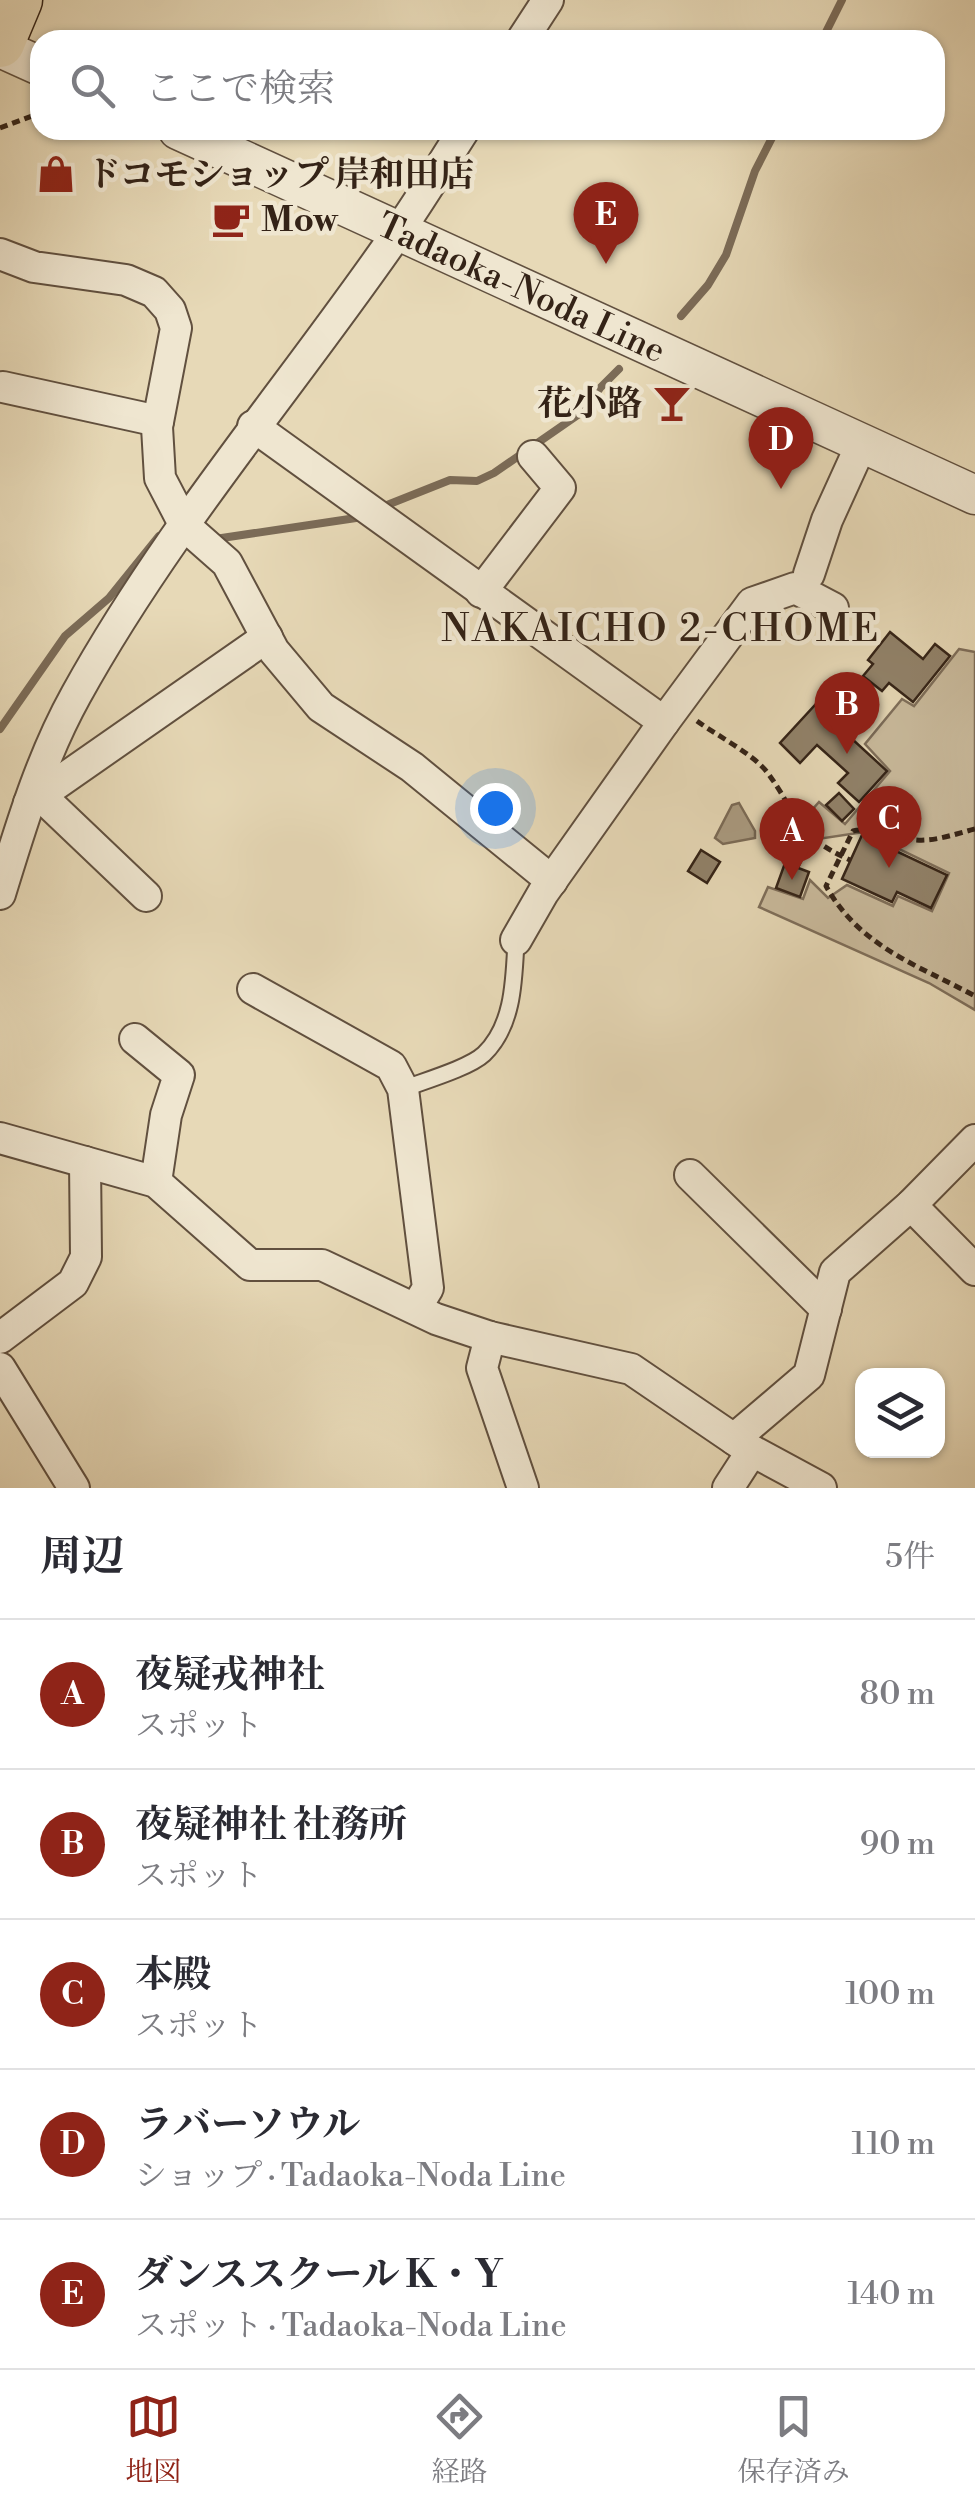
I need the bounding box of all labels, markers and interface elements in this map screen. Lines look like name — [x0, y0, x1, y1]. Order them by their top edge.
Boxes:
search box — [30, 30, 945, 140]
icon: search — [65, 58, 120, 113]
text: ここで検索 — [145, 66, 335, 113]
shop icon: ドコモショップ 岸和田店 — [35, 153, 77, 195]
place label: ドコモショップ 岸和田店 — [86, 154, 475, 197]
pin: E — [574, 182, 638, 264]
cafe icon: Mow — [210, 198, 252, 240]
place label: Mow — [261, 199, 339, 242]
street label: Tadaoka-Noda Line — [370, 204, 672, 373]
bar icon: 花小路 — [651, 382, 693, 424]
place label: 花小路 — [537, 383, 642, 426]
pin: D — [748, 406, 814, 489]
district label: NAKAICHO 2-CHOME — [441, 606, 881, 653]
pin: B — [814, 672, 880, 754]
your location — [470, 783, 521, 834]
pin: C — [856, 786, 922, 868]
pin: A — [760, 798, 824, 880]
map controls — [855, 1368, 945, 1458]
button: layers — [855, 1368, 945, 1458]
text: 周辺 — [40, 1531, 124, 1584]
text: 5件 — [885, 1537, 935, 1577]
text: 夜疑戎神社 — [135, 1652, 325, 1699]
text: A — [61, 1674, 84, 1714]
text: 80 m — [860, 1674, 935, 1714]
text: スポット — [135, 1706, 263, 1746]
text: 夜疑神社 社務所 — [135, 1802, 407, 1849]
text: B — [60, 1824, 85, 1864]
text: 90 m — [860, 1824, 935, 1864]
text: スポット — [135, 1856, 263, 1896]
text: 本殿 — [135, 1952, 211, 1999]
text: C — [61, 1974, 84, 2014]
text: 100 m — [845, 1974, 935, 2014]
text: スポット — [135, 2006, 263, 2046]
text: ラバーソウル — [135, 2102, 360, 2149]
text: D — [60, 2124, 85, 2164]
text: 110 m — [852, 2124, 935, 2164]
text: ショップ · Tadaoka-Noda Line — [135, 2156, 566, 2196]
text: ダンススクール K・Y — [135, 2252, 504, 2299]
text: E — [61, 2274, 84, 2314]
text: 140 m — [848, 2274, 935, 2314]
text: スポット · Tadaoka-Noda Line — [135, 2306, 567, 2346]
tab: 地図 — [125, 2389, 181, 2490]
tab: 経路 — [431, 2389, 488, 2490]
tab: 保存済み — [738, 2389, 850, 2490]

